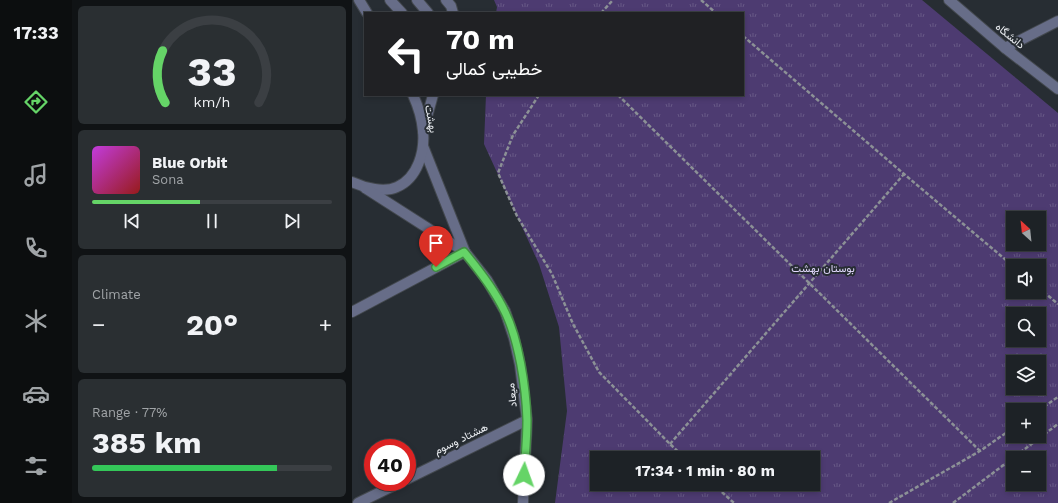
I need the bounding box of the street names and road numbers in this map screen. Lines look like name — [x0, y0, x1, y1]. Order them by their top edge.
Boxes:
street label: دانشگاه — [993, 20, 1027, 52]
street label: بهشت — [422, 104, 440, 134]
street label: میعاد — [504, 382, 520, 408]
street label: هشتاد وسوم — [432, 420, 491, 458]

